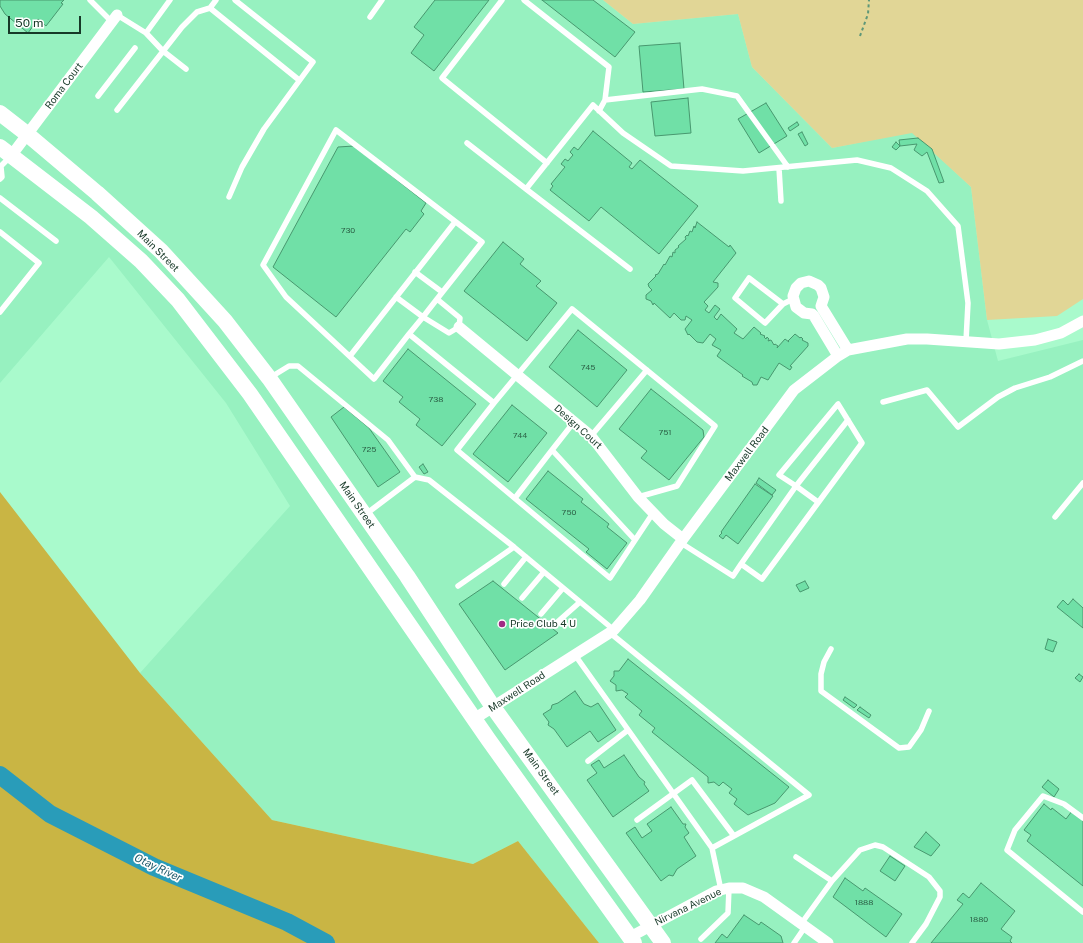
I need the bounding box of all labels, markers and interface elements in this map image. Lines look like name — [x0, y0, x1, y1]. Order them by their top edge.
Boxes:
scale bar — [10, 8, 83, 34]
text: 50 m — [15, 16, 43, 30]
street label: Roma Court — [43, 60, 85, 112]
house number: 730 — [341, 226, 355, 236]
street label: Main Street — [135, 228, 181, 274]
house number: 745 — [581, 363, 595, 373]
house number: 738 — [429, 395, 443, 405]
street label: Design Court — [551, 402, 605, 452]
street label: Maxwell Road — [723, 424, 771, 484]
house number: 751 — [658, 428, 672, 438]
house number: 744 — [513, 431, 527, 441]
house number: 725 — [362, 445, 376, 455]
street label: Main Street — [337, 479, 377, 531]
house number: 750 — [562, 508, 576, 518]
place label: Price Club 4 U — [510, 618, 576, 630]
marker: Price Club 4 U — [497, 619, 507, 629]
street label: Maxwell Road — [486, 669, 548, 715]
street label: Main Street — [520, 747, 562, 797]
water label: Otay River — [132, 851, 184, 885]
street label: Nirvana Avenue — [653, 886, 723, 928]
house number: 1888 — [855, 898, 873, 908]
house number: 1880 — [970, 915, 988, 925]

